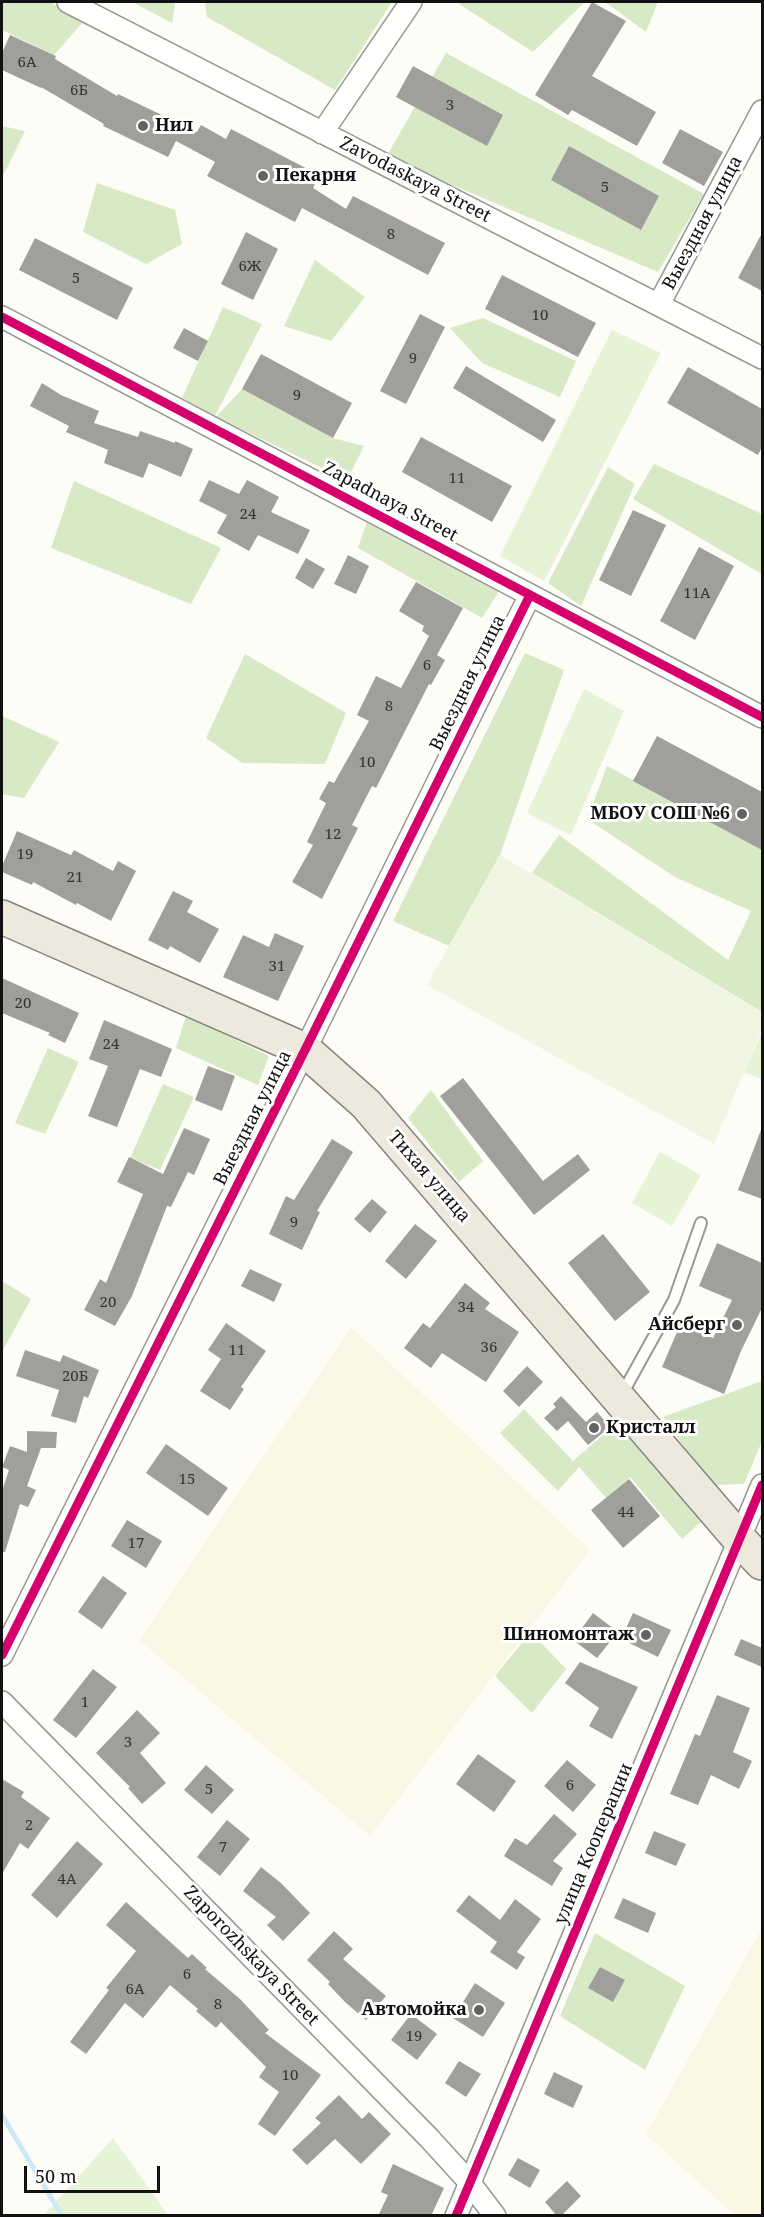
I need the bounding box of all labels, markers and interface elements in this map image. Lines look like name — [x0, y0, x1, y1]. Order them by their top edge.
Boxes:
house number: 6А — [18, 54, 36, 72]
house number: 6Б — [70, 82, 88, 100]
house number: 3 — [446, 97, 454, 115]
place label: Нил — [155, 115, 193, 137]
marker: Нил — [136, 119, 150, 133]
street label: Zavodaskaya Street — [336, 133, 494, 227]
street label: Выездная улица — [659, 152, 747, 294]
place label: Пекарня — [275, 165, 356, 187]
marker: Пекарня — [256, 169, 270, 183]
house number: 5 — [601, 179, 609, 197]
house number: 8 — [387, 226, 395, 244]
house number: 6Ж — [238, 258, 262, 276]
house number: 5 — [72, 270, 80, 288]
house number: 10 — [532, 307, 548, 325]
house number: 9 — [409, 350, 417, 368]
house number: 9 — [293, 387, 301, 405]
street label: Zapadnaya Street — [319, 457, 461, 547]
house number: 11 — [449, 470, 465, 488]
house number: 24 — [240, 506, 256, 524]
house number: 11А — [683, 585, 711, 603]
street label: Выездная улица — [426, 611, 510, 755]
house number: 6 — [423, 657, 431, 675]
house number: 8 — [385, 698, 393, 716]
house number: 10 — [359, 754, 375, 772]
place label: МБОУ СОШ №6 — [590, 803, 730, 825]
marker: МБОУ СОШ №6 — [735, 807, 749, 821]
house number: 12 — [325, 826, 341, 844]
house number: 19 — [17, 846, 33, 864]
house number: 21 — [67, 869, 83, 887]
house number: 31 — [269, 958, 285, 976]
house number: 20 — [15, 995, 31, 1013]
house number: 24 — [103, 1036, 119, 1054]
street label: Выездная улица — [210, 1047, 296, 1189]
street label: Тихая улица — [383, 1127, 475, 1227]
house number: 9 — [290, 1214, 298, 1232]
house number: 20 — [100, 1294, 116, 1312]
house number: 34 — [458, 1299, 474, 1317]
place label: Айсберг — [648, 1314, 725, 1336]
marker: Айсберг — [730, 1318, 744, 1332]
house number: 36 — [481, 1339, 497, 1357]
house number: 11 — [229, 1342, 245, 1360]
house number: 20Б — [62, 1368, 88, 1386]
place label: Кристалл — [606, 1417, 696, 1439]
marker: Кристалл — [587, 1421, 601, 1435]
house number: 15 — [179, 1471, 195, 1489]
house number: 44 — [618, 1504, 634, 1522]
house number: 17 — [128, 1535, 144, 1553]
place label: Шиномонтаж — [503, 1624, 634, 1646]
marker: Шиномонтаж — [639, 1628, 653, 1642]
house number: 1 — [81, 1694, 89, 1712]
house number: 3 — [124, 1734, 132, 1752]
street label: улица Кооперации — [550, 1760, 638, 1928]
house number: 6 — [566, 1777, 574, 1795]
house number: 5 — [205, 1781, 213, 1799]
house number: 2 — [25, 1817, 33, 1835]
house number: 7 — [219, 1839, 227, 1857]
house number: 4А — [58, 1871, 76, 1889]
street label: Zaporozhskaya Street — [179, 1882, 323, 2030]
house number: 6 — [183, 1966, 191, 1984]
house number: 6А — [126, 1981, 144, 1999]
house number: 8 — [214, 1996, 222, 2014]
place label: Автомойка — [361, 1999, 467, 2021]
marker: Автомойка — [472, 2003, 486, 2017]
house number: 19 — [406, 2028, 422, 2046]
house number: 10 — [282, 2067, 298, 2085]
scale bar — [27, 2154, 164, 2192]
text: 50 m — [35, 2164, 77, 2188]

